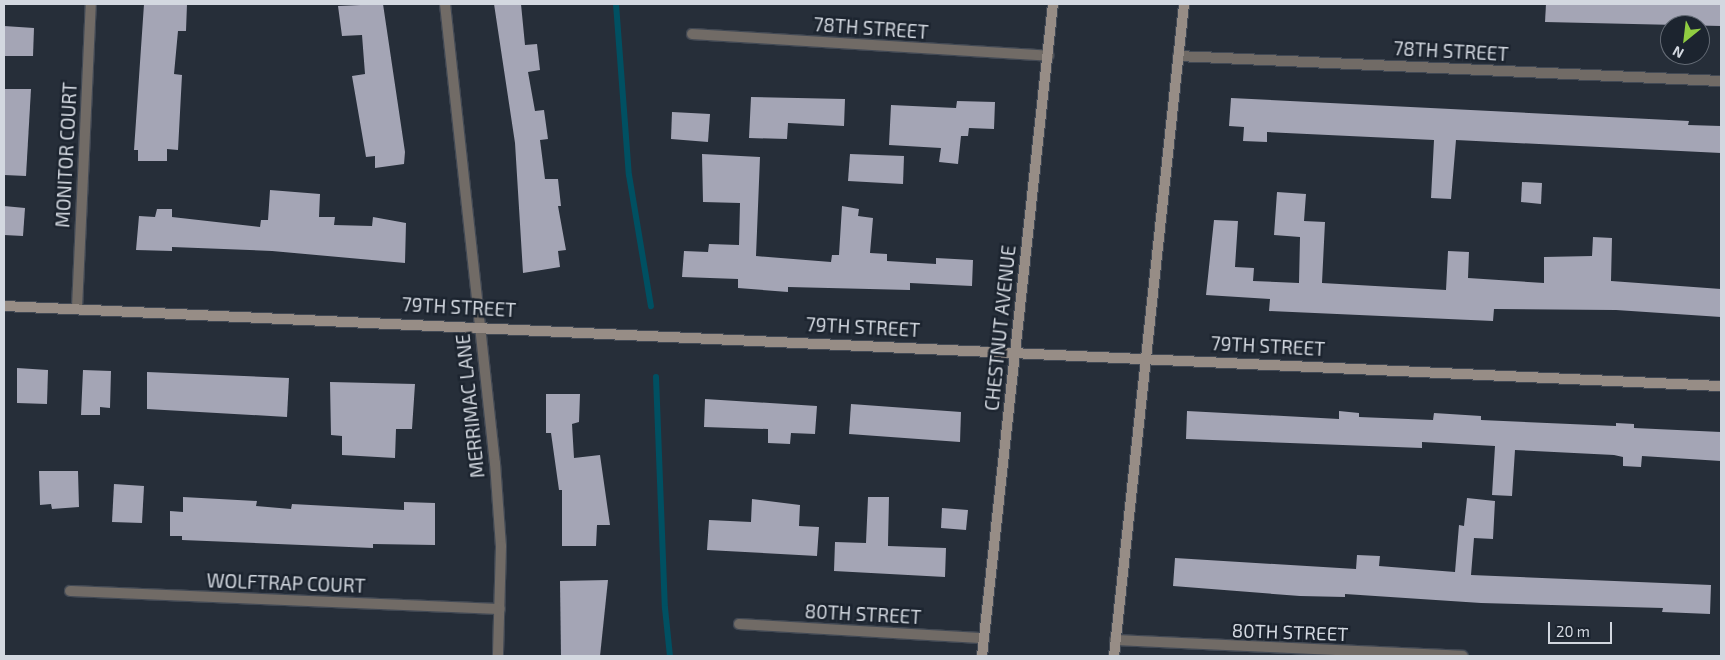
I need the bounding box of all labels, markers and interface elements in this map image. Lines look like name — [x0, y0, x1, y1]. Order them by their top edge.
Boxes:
street label: 78TH STREET — [813, 13, 929, 43]
north arrow — [1660, 15, 1710, 65]
street label: 78TH STREET — [1393, 37, 1509, 65]
text: N — [1669, 43, 1687, 63]
street label: MONITOR COURT — [51, 82, 81, 228]
street label: CHESTNUT AVENUE — [980, 244, 1020, 412]
street label: 79TH STREET — [401, 293, 517, 321]
street label: 79TH STREET — [805, 313, 921, 341]
street label: 79TH STREET — [1210, 332, 1326, 360]
street label: MERRIMAC LANE — [451, 333, 489, 479]
street label: WOLFTRAP COURT — [206, 569, 366, 597]
street label: 80TH STREET — [804, 600, 922, 628]
scale bar — [1550, 612, 1614, 644]
street label: 80TH STREET — [1231, 619, 1349, 645]
text: 20 m — [1556, 622, 1590, 640]

